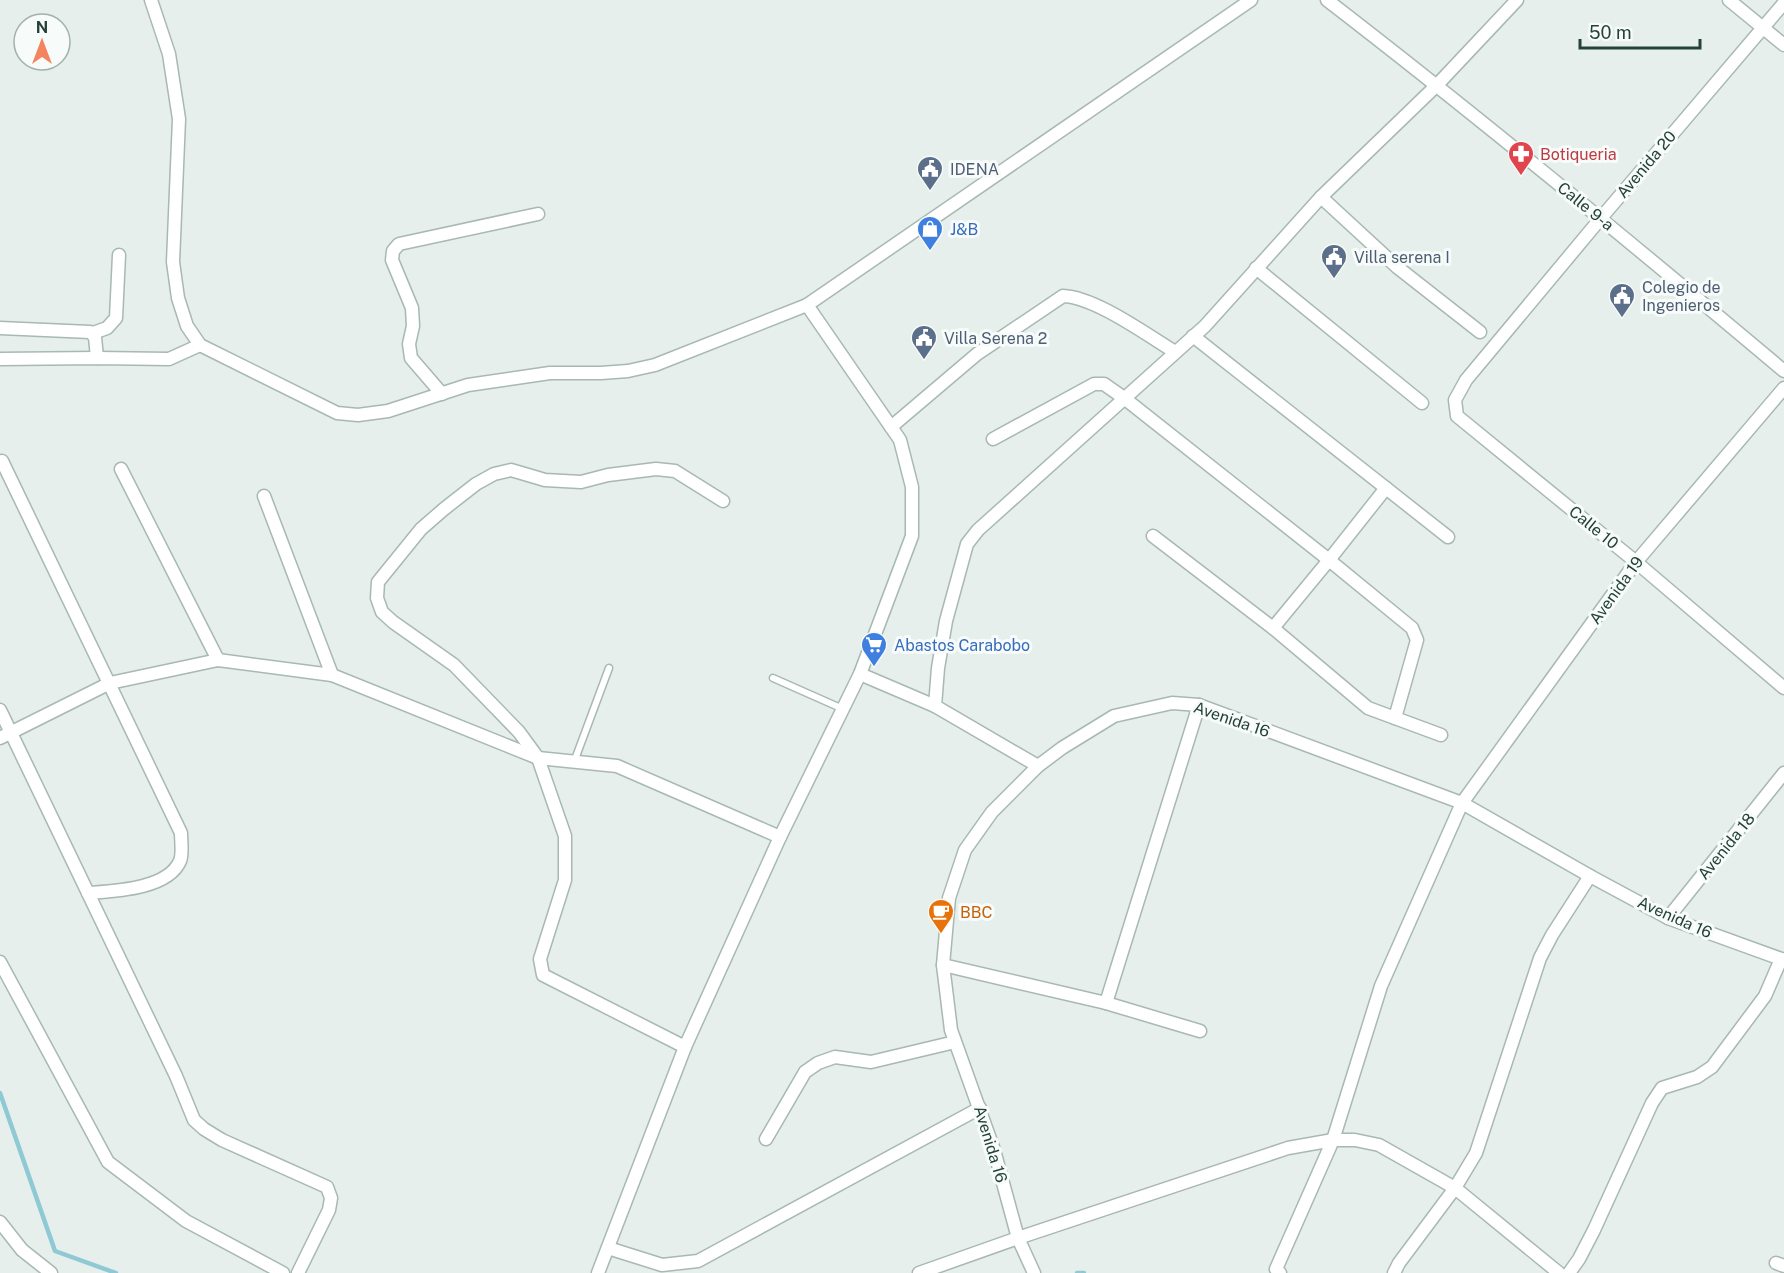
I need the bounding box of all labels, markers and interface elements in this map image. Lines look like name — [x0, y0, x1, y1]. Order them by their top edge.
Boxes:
north arrow — [12, 12, 72, 72]
scale bar — [1580, 12, 1700, 50]
text: N — [36, 18, 48, 37]
text: 50 m — [1589, 22, 1632, 43]
street label: Avenida 20 — [1613, 127, 1680, 202]
pharmacy icon: Botiqueria — [1506, 139, 1536, 177]
place label: Botiqueria — [1540, 145, 1617, 164]
public building icon: IDENA — [915, 154, 945, 192]
place label: IDENA — [950, 160, 999, 179]
street label: Calle 9-a — [1554, 178, 1618, 235]
shop icon: J&B — [915, 214, 945, 252]
place label: J&B — [950, 220, 978, 239]
public building icon: Villa serena I — [1319, 242, 1349, 280]
place label: Villa serena I — [1354, 248, 1450, 267]
place label: Colegio de Ingenieros — [1642, 278, 1721, 315]
public building icon: Colegio de Ingenieros — [1607, 281, 1637, 319]
public building icon: Villa Serena 2 — [909, 323, 939, 361]
place label: Villa Serena 2 — [944, 329, 1047, 348]
street label: Calle 10 — [1565, 502, 1622, 553]
street label: Avenida 19 — [1585, 553, 1647, 628]
supermarket icon: Abastos Carabobo — [859, 630, 889, 668]
place label: Abastos Carabobo — [894, 636, 1030, 655]
street label: Avenida 16 — [1191, 698, 1272, 741]
street label: Avenida 18 — [1694, 809, 1759, 883]
street label: Avenida 16 — [1635, 893, 1715, 942]
cafe icon: BBC — [926, 897, 956, 935]
place label: BBC — [960, 903, 993, 922]
street label: Avenida 16 — [970, 1103, 1011, 1185]

